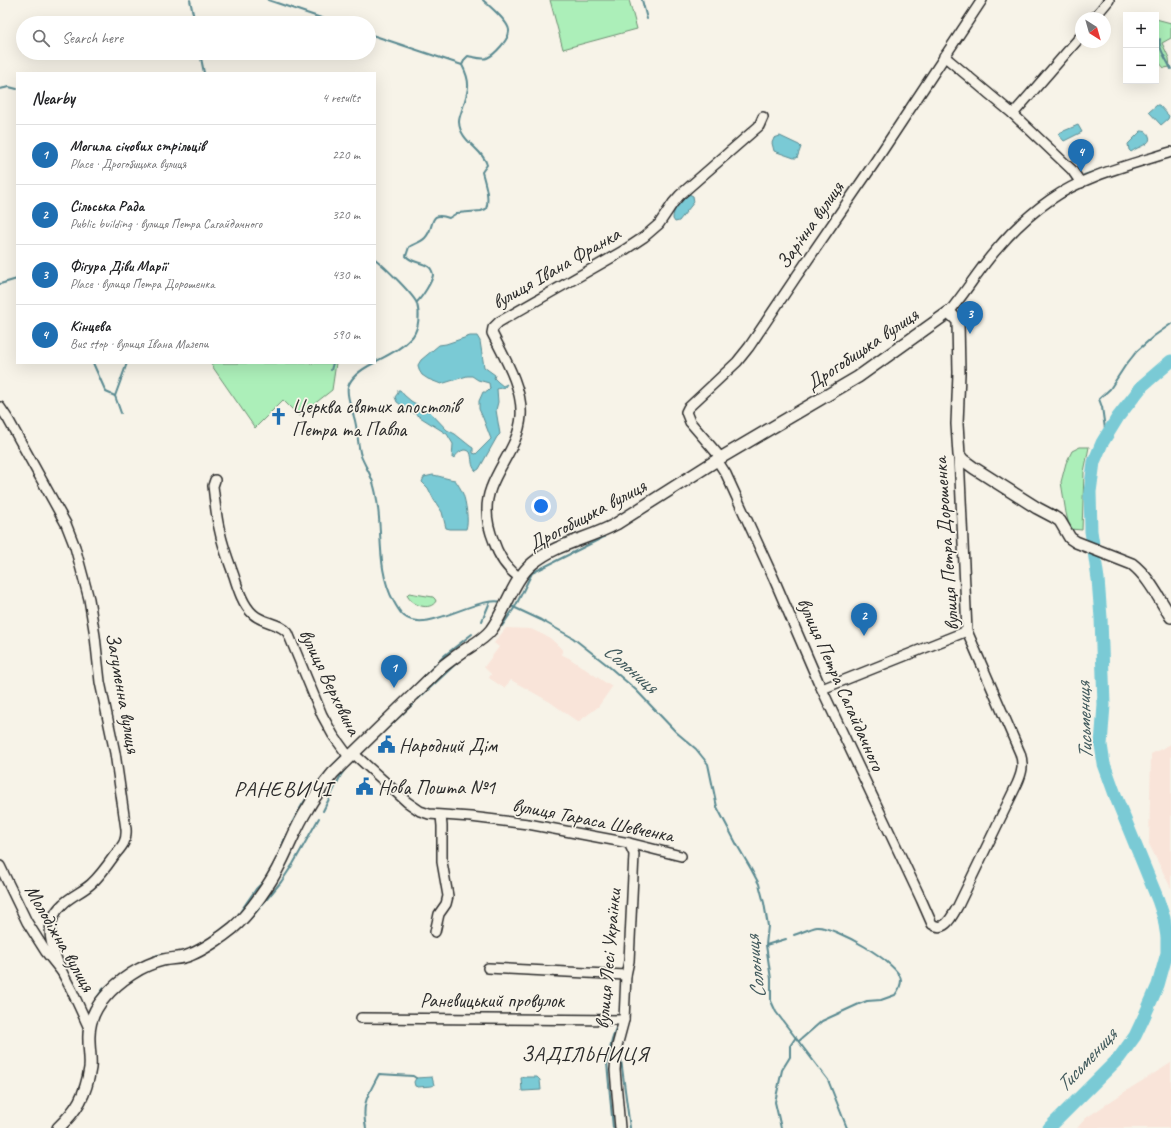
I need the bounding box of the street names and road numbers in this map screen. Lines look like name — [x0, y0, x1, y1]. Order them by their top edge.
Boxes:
street label: Зарічна вулиця — [771, 176, 850, 274]
street label: вулиця Івана Франка — [487, 221, 626, 315]
street label: Дрогобицька вулиця — [801, 302, 924, 396]
street label: вулиця Петра Дорошенка — [927, 455, 965, 632]
street label: Дрогобицька вулиця — [524, 473, 651, 557]
street label: вулиця Петра Сагайдачного — [792, 593, 891, 775]
street label: вулиця Верховина — [293, 625, 367, 741]
street label: Загуменна вулиця — [100, 631, 146, 756]
street label: вулиця Тараса Шевченка — [510, 792, 678, 848]
street label: Молодіжна вулиця — [19, 880, 101, 997]
street label: вулиця Лесі Українки — [589, 886, 627, 1030]
street label: Раневицький провулок — [420, 988, 566, 1013]

